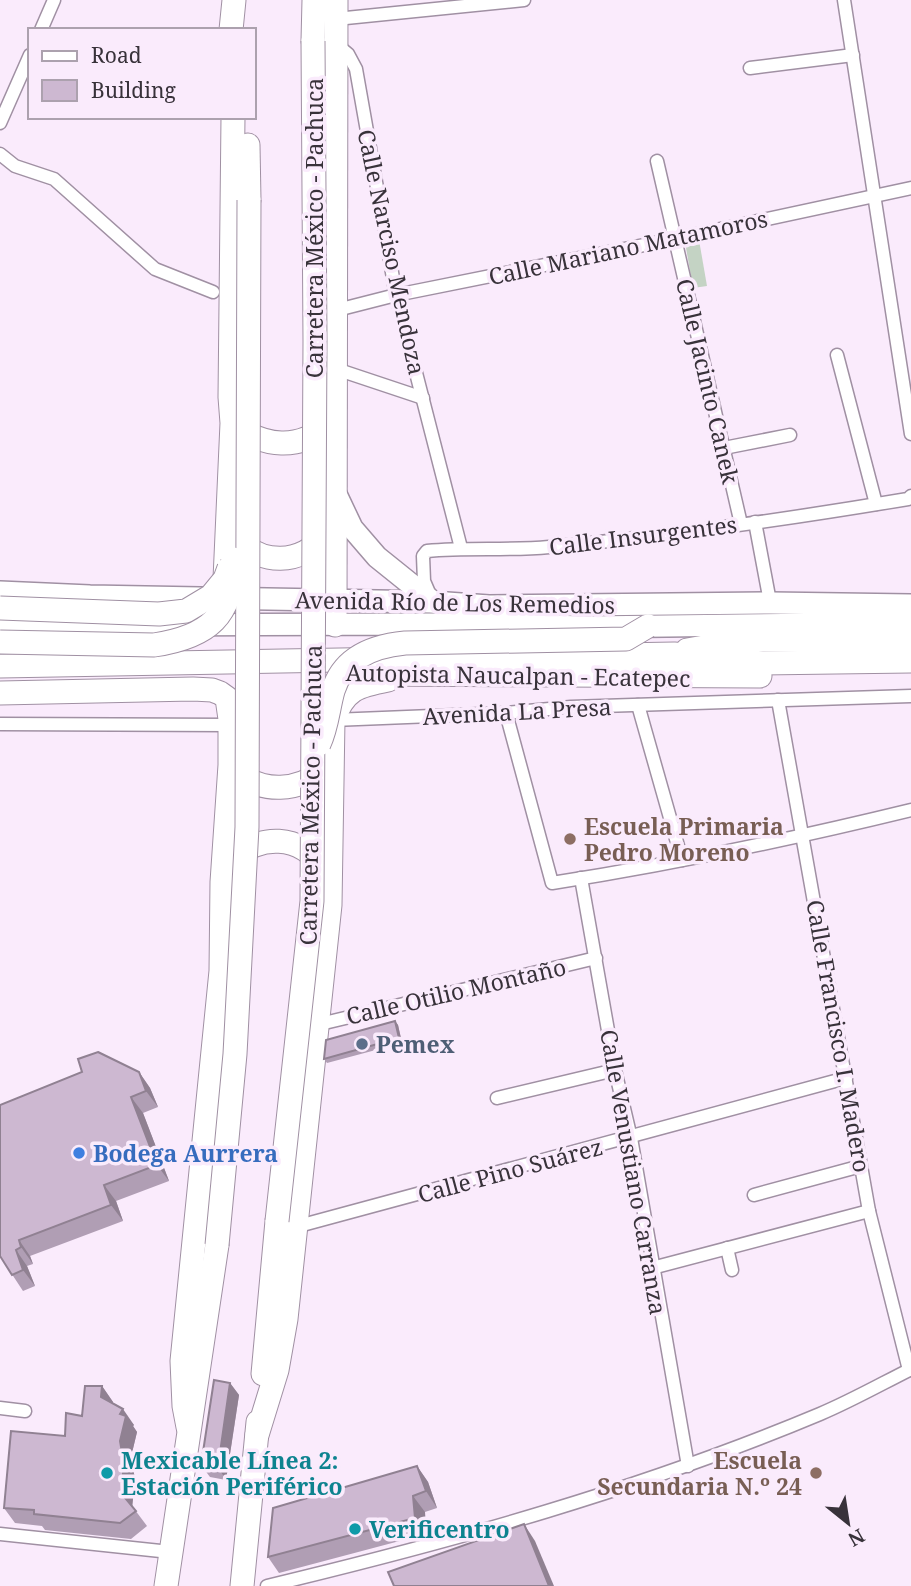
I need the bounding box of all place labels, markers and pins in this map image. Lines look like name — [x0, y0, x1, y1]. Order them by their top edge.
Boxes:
place label: Escuela Primaria Pedro Moreno — [584, 810, 784, 868]
marker: Escuela Primaria Pedro Moreno — [562, 831, 578, 847]
place label: Pemex — [376, 1028, 455, 1060]
marker: Pemex — [354, 1036, 370, 1052]
place label: Bodega Aurrera — [93, 1137, 278, 1169]
marker: Bodega Aurrera — [71, 1145, 87, 1161]
place label: Mexicable Línea 2: Estación Periférico — [121, 1444, 343, 1502]
place label: Escuela Secundaria N.º 24 — [597, 1444, 802, 1502]
marker: Mexicable Línea 2: Estación Periférico — [99, 1465, 115, 1481]
marker: Escuela Secundaria N.º 24 — [808, 1465, 824, 1481]
place label: Verificentro — [369, 1513, 510, 1545]
marker: Verificentro — [347, 1521, 363, 1537]

